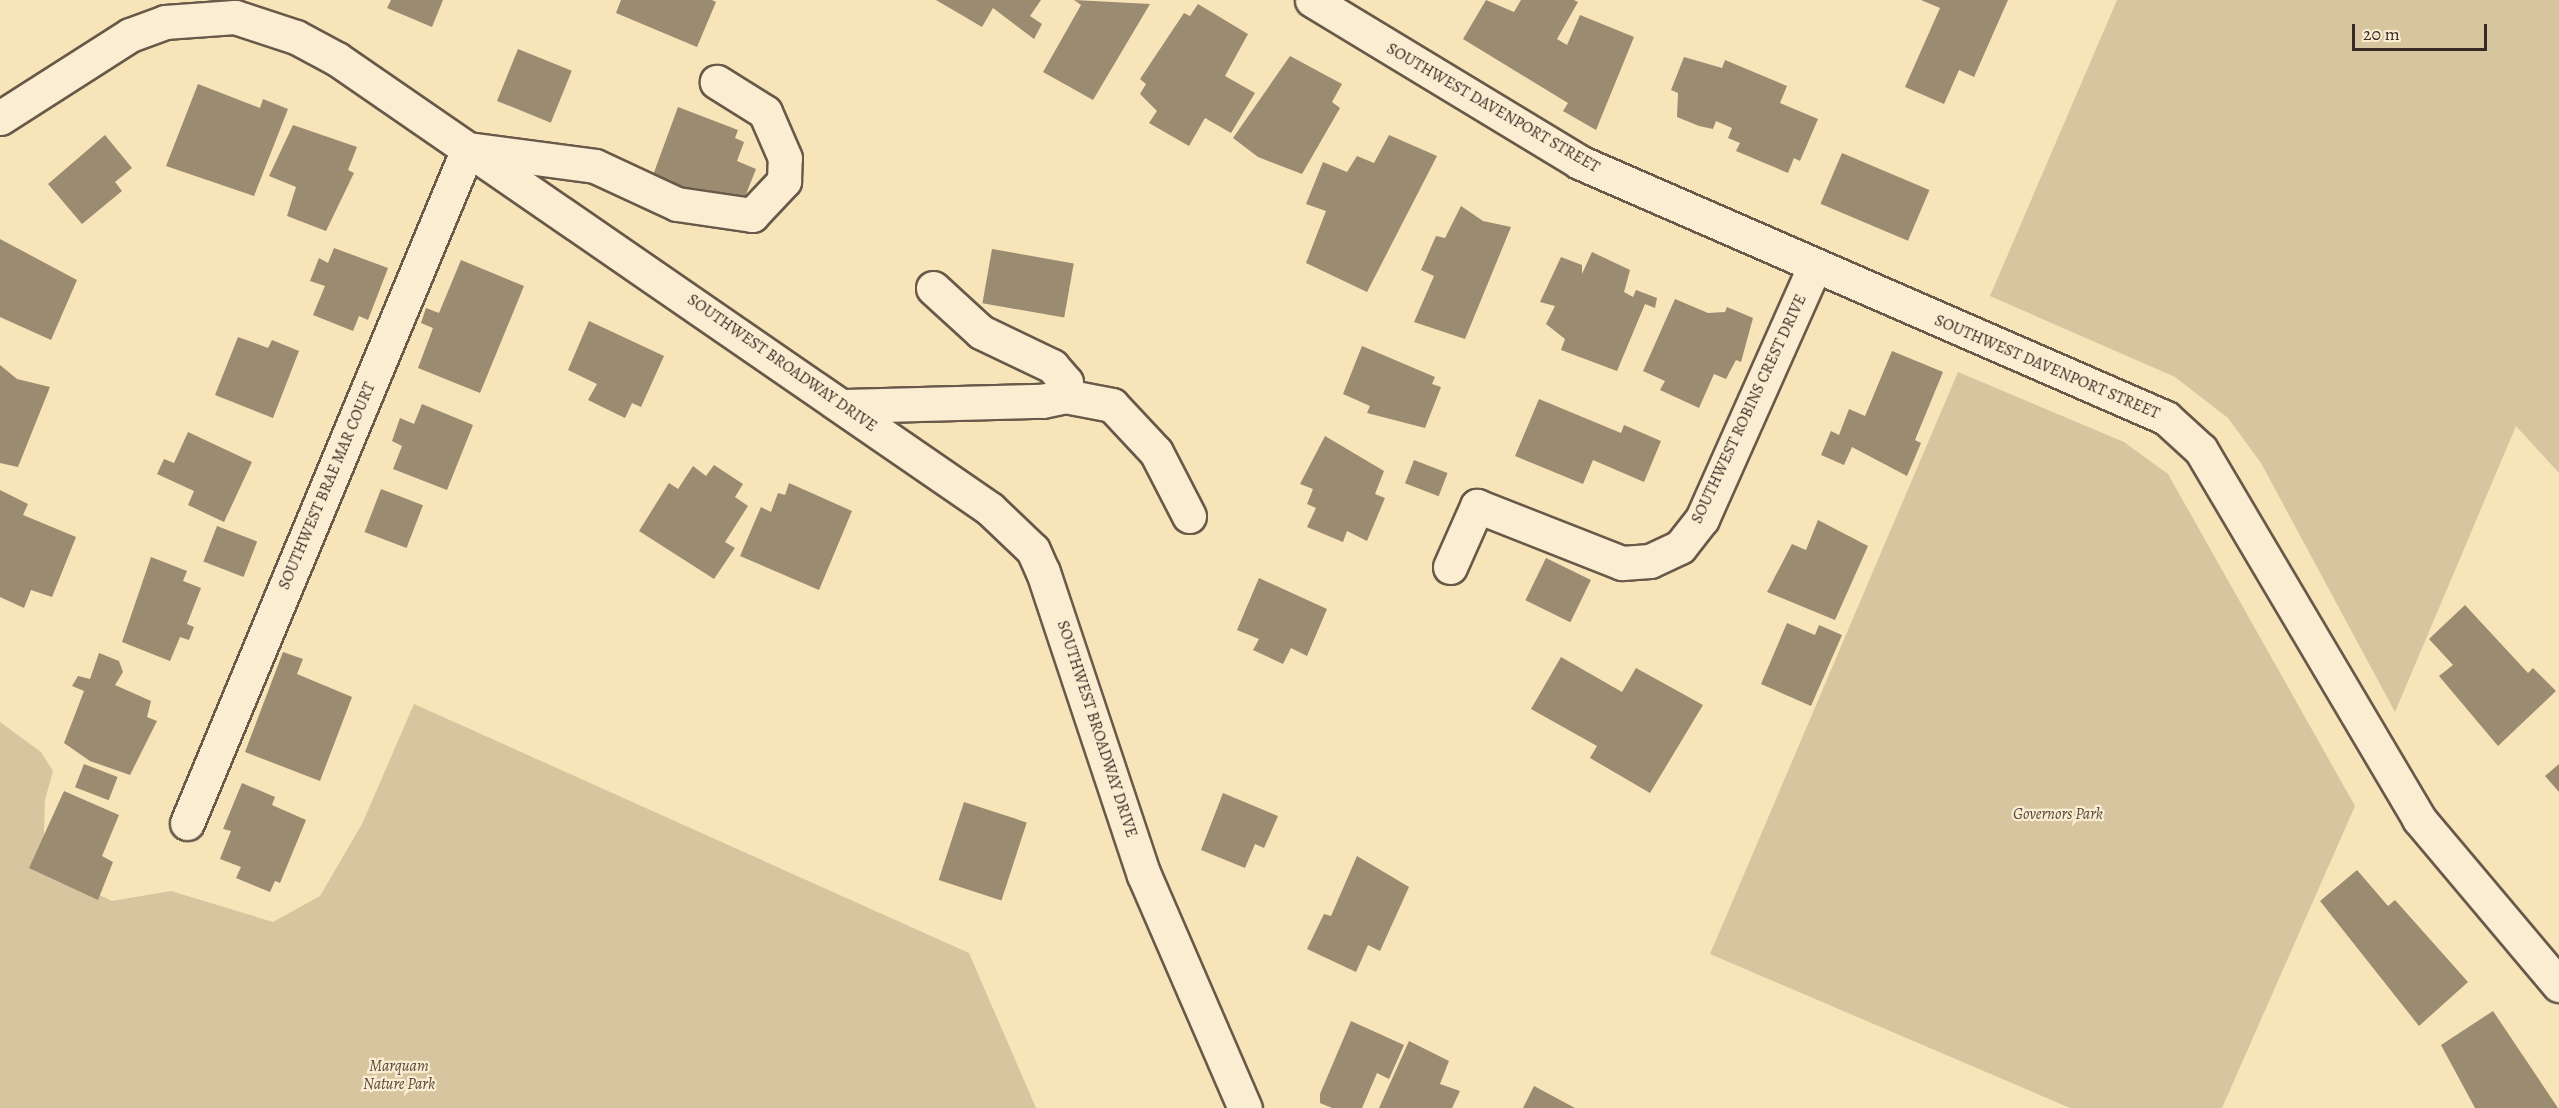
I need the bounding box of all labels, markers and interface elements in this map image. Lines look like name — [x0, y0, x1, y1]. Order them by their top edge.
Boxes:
scale bar — [2355, 12, 2490, 50]
text: 20 m — [2363, 22, 2400, 46]
street label: SOUTHWEST DAVENPORT STREET — [1383, 39, 1603, 177]
street label: SOUTHWEST BROADWAY DRIVE — [684, 290, 880, 436]
street label: SOUTHWEST ROBINS CREST DRIVE — [1687, 291, 1811, 527]
street label: SOUTHWEST DAVENPORT STREET — [1932, 311, 2162, 423]
street label: SOUTHWEST BRAE MAR COURT — [275, 379, 379, 593]
street label: SOUTHWEST BROADWAY DRIVE — [1053, 618, 1141, 840]
park label: Governors Park — [2013, 804, 2103, 824]
park label: Marquam Nature Park — [363, 1056, 435, 1094]

